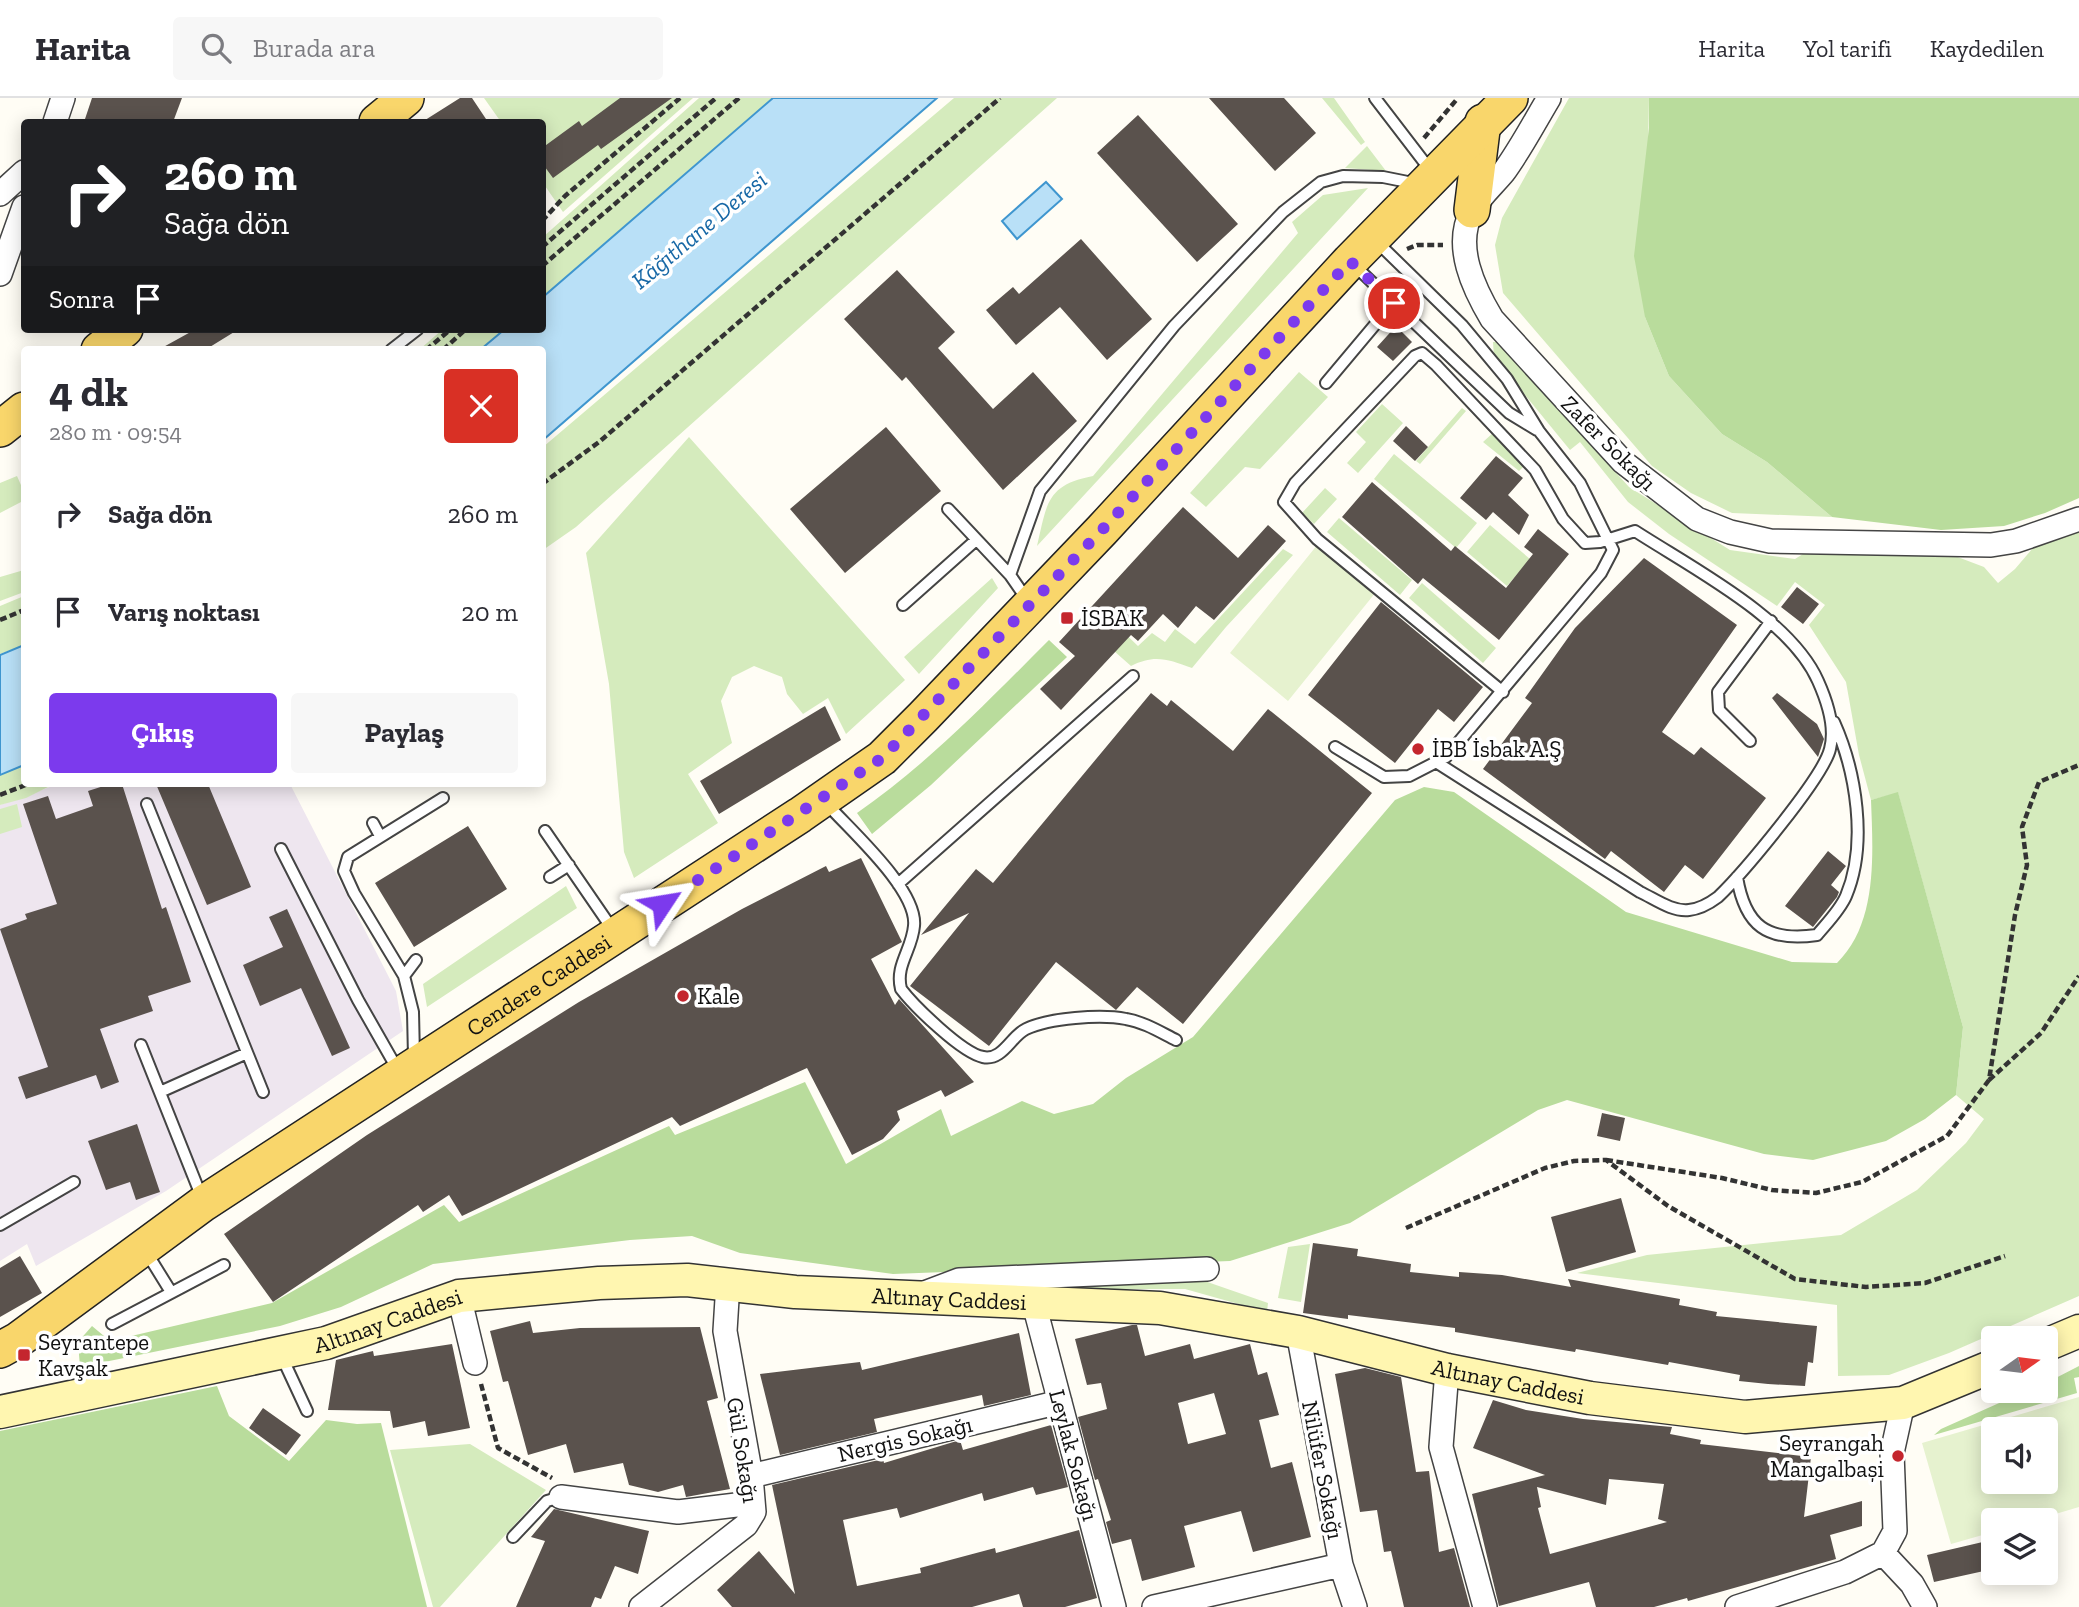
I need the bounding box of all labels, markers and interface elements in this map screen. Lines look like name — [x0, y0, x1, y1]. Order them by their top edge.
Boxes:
search box — [173, 17, 663, 80]
text: Harita — [35, 29, 131, 68]
icon: search — [197, 29, 235, 67]
text: Burada ara — [253, 32, 375, 64]
text: Harita — [1698, 34, 1765, 63]
text: Yol tarifi — [1803, 34, 1892, 63]
text: Kaydedilen — [1930, 34, 2044, 63]
text: 260 m — [164, 144, 297, 203]
icon: right — [49, 147, 140, 238]
water label: Kâğıthane Deresi — [625, 165, 773, 295]
text: Sağa dön — [164, 204, 289, 242]
pin — [1364, 273, 1424, 333]
icon: arrive — [129, 280, 167, 318]
text: Sonra — [49, 283, 115, 315]
icon: arrive — [1375, 284, 1413, 322]
text: 4 dk — [49, 366, 128, 417]
button: close — [444, 369, 518, 443]
street label: Zafer Sokağı — [1556, 390, 1662, 496]
text: 280 m · 09:54 — [49, 418, 182, 446]
icon: right — [49, 495, 87, 533]
text: Sağa dön — [108, 498, 212, 530]
text: 260 m — [447, 498, 518, 530]
icon: arrive — [49, 593, 87, 631]
text: Varış noktası — [108, 596, 260, 628]
text: 20 m — [461, 596, 518, 628]
place label: İSBAK — [1081, 604, 1144, 632]
marker: İSBAK — [1059, 610, 1075, 626]
button: Çıkış — [49, 693, 277, 773]
button: Paylaş — [291, 693, 518, 773]
place label: İBB İsbak A.Ş — [1432, 735, 1562, 763]
marker: İBB İsbak A.Ş — [1410, 741, 1426, 757]
position arrow — [625, 867, 699, 941]
street label: Cendere Caddesi — [461, 928, 616, 1042]
place label: Kale — [697, 982, 740, 1010]
marker: Kale — [675, 988, 691, 1004]
street label: Altınay Caddesi — [871, 1281, 1027, 1316]
street label: Altınay Caddesi — [312, 1282, 466, 1359]
north arrow — [1981, 1326, 2058, 1404]
map controls — [1981, 1326, 2058, 1585]
place label: Seyrantepe Kavşak — [38, 1328, 149, 1382]
marker: Seyrantepe Kavşak — [16, 1347, 32, 1363]
street label: Altınay Caddesi — [1429, 1353, 1587, 1411]
street label: Leylak Sokağı — [1043, 1386, 1105, 1524]
street label: Gül Sokağı — [721, 1395, 765, 1505]
street label: Nilüfer Sokağı — [1296, 1398, 1350, 1542]
street label: Nergis Sokağı — [835, 1410, 975, 1468]
button: sound — [1981, 1417, 2058, 1494]
place label: Seyrangah Mangalbași — [1770, 1429, 1884, 1483]
marker: Seyrangah Mangalbași — [1890, 1448, 1906, 1464]
button: layers — [1981, 1508, 2058, 1585]

